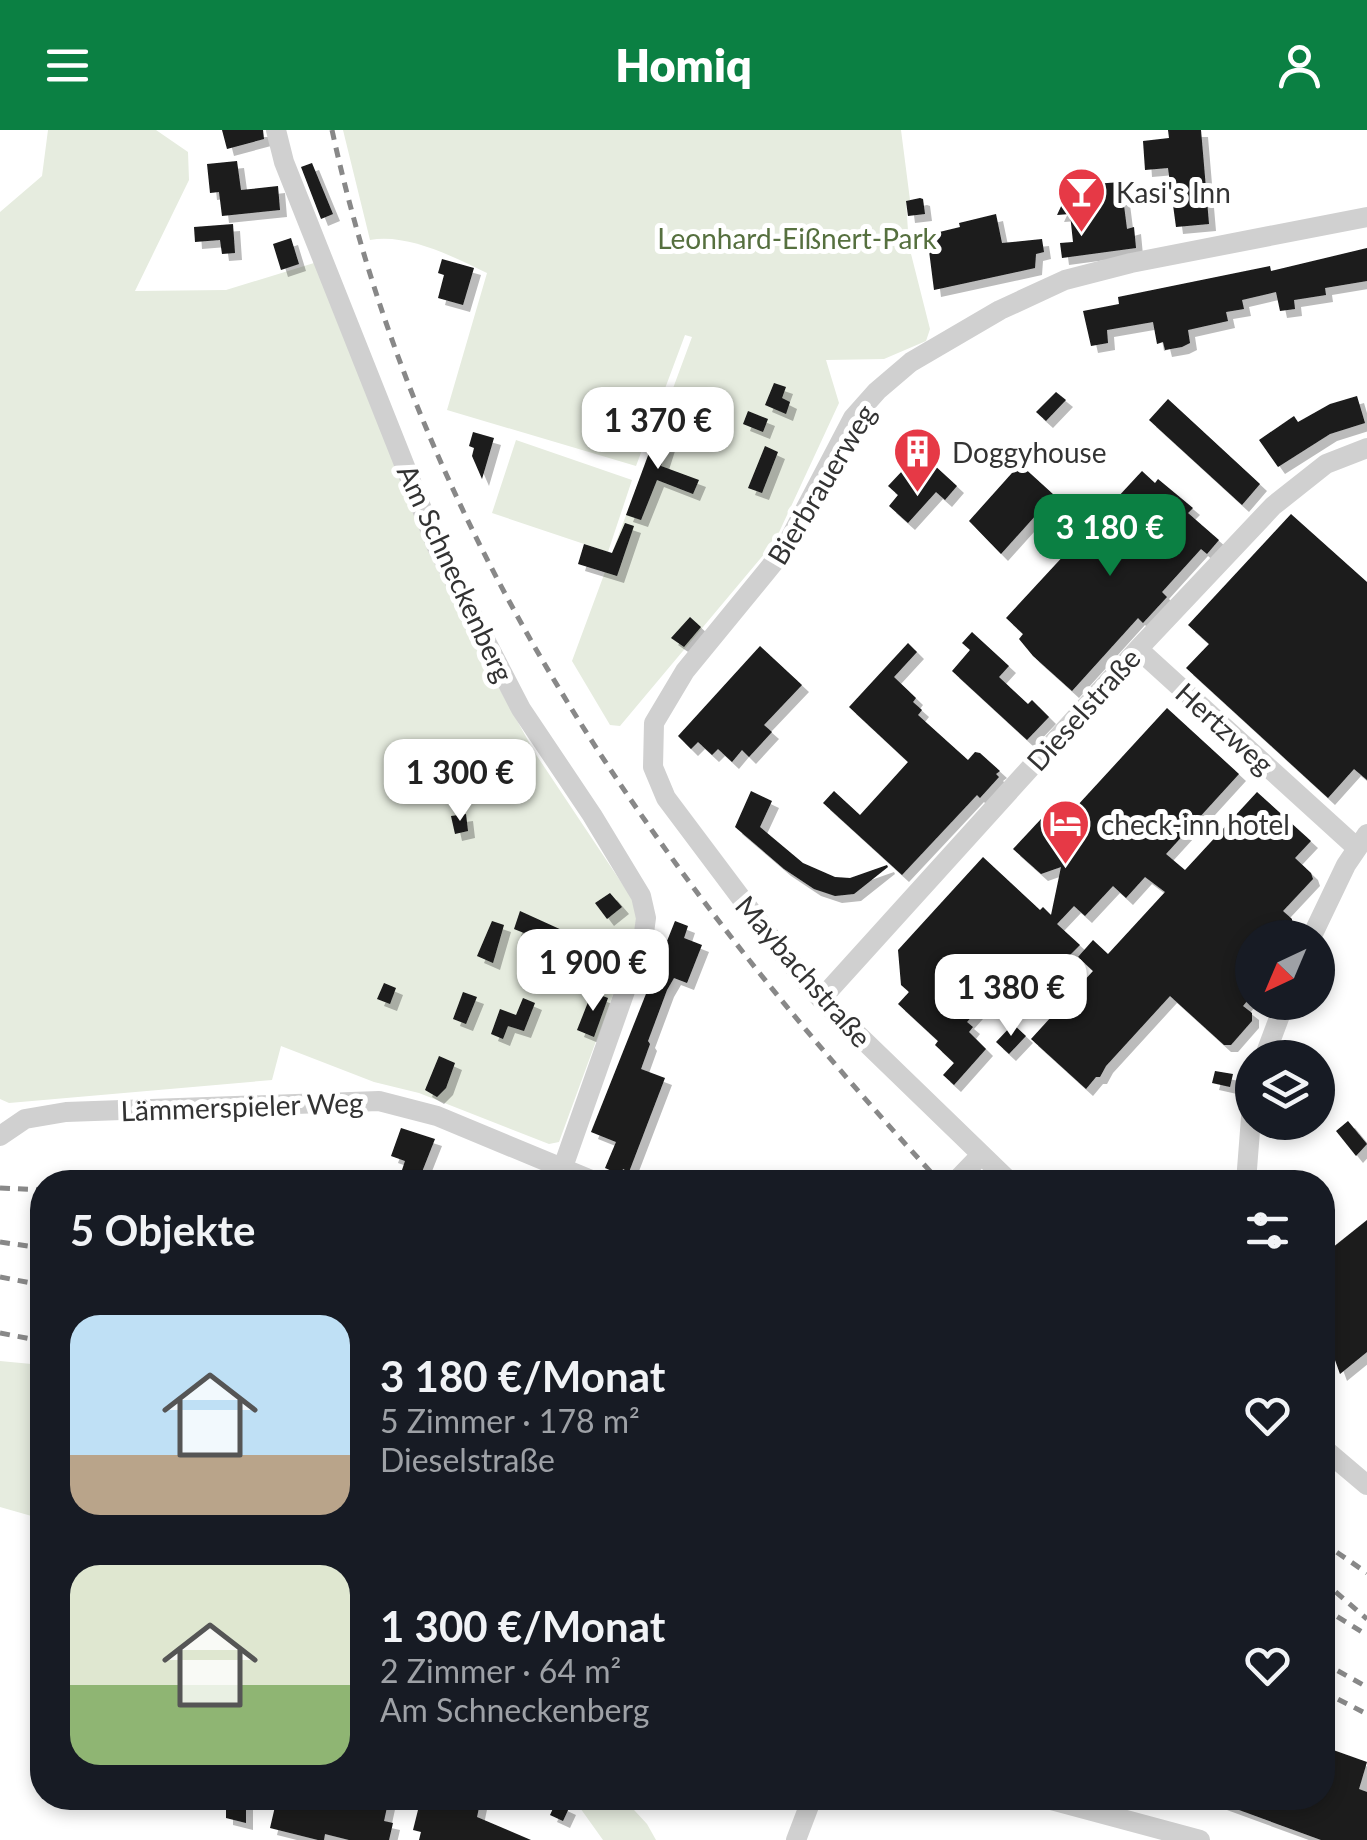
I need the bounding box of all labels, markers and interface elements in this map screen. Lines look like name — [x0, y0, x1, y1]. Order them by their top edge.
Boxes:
icon: menu — [40, 38, 95, 93]
text: Homiq — [615, 38, 752, 92]
icon: person — [1272, 38, 1327, 93]
bar icon: Kasi's Inn — [1055, 166, 1107, 234]
place label: Kasi's Inn — [1116, 175, 1231, 209]
park label: Leonhard-Eißnert-Park — [657, 221, 938, 255]
pin: 1 370 € — [566, 387, 750, 472]
street label: Bierbrauerweg — [760, 398, 882, 570]
text: 1 370 € — [604, 400, 712, 439]
building icon: Doggyhouse — [891, 426, 943, 494]
place label: Doggyhouse — [952, 435, 1106, 469]
street label: Am Schneckenberg — [391, 459, 521, 687]
pin: 3 180 € — [1018, 494, 1202, 579]
text: 3 180 € — [1056, 507, 1164, 546]
street label: Dieselstraße — [1019, 641, 1147, 777]
street label: Hertzweg — [1169, 675, 1281, 781]
pin: 1 300 € — [368, 739, 552, 824]
text: 1 300 € — [406, 752, 514, 791]
hotel icon: check-inn hotel — [1040, 798, 1092, 866]
place label: check-inn hotel — [1101, 807, 1290, 841]
street label: Maybachstraße — [729, 888, 879, 1054]
north arrow — [1235, 920, 1335, 1020]
map controls — [1235, 920, 1335, 1140]
pin: 1 900 € — [501, 929, 685, 1014]
text: 1 900 € — [539, 942, 647, 981]
pin: 1 380 € — [919, 954, 1103, 1039]
text: 1 380 € — [957, 967, 1065, 1006]
button: layers — [1235, 1040, 1335, 1140]
street label: Lämmerspieler Weg — [120, 1085, 364, 1127]
icon: filters — [1240, 1203, 1295, 1258]
text: 5 Objekte — [70, 1205, 255, 1255]
text: 3 180 €/Monat — [380, 1351, 665, 1401]
icon: home — [150, 1355, 270, 1475]
icon: heart — [1240, 1388, 1295, 1443]
text: 5 Zimmer · 178 m² — [380, 1401, 640, 1440]
text: Dieselstraße — [380, 1440, 555, 1479]
text: 1 300 €/Monat — [380, 1601, 665, 1651]
icon: home — [150, 1605, 270, 1725]
icon: heart — [1240, 1638, 1295, 1693]
text: 2 Zimmer · 64 m² — [380, 1651, 621, 1690]
text: Am Schneckenberg — [380, 1690, 649, 1729]

